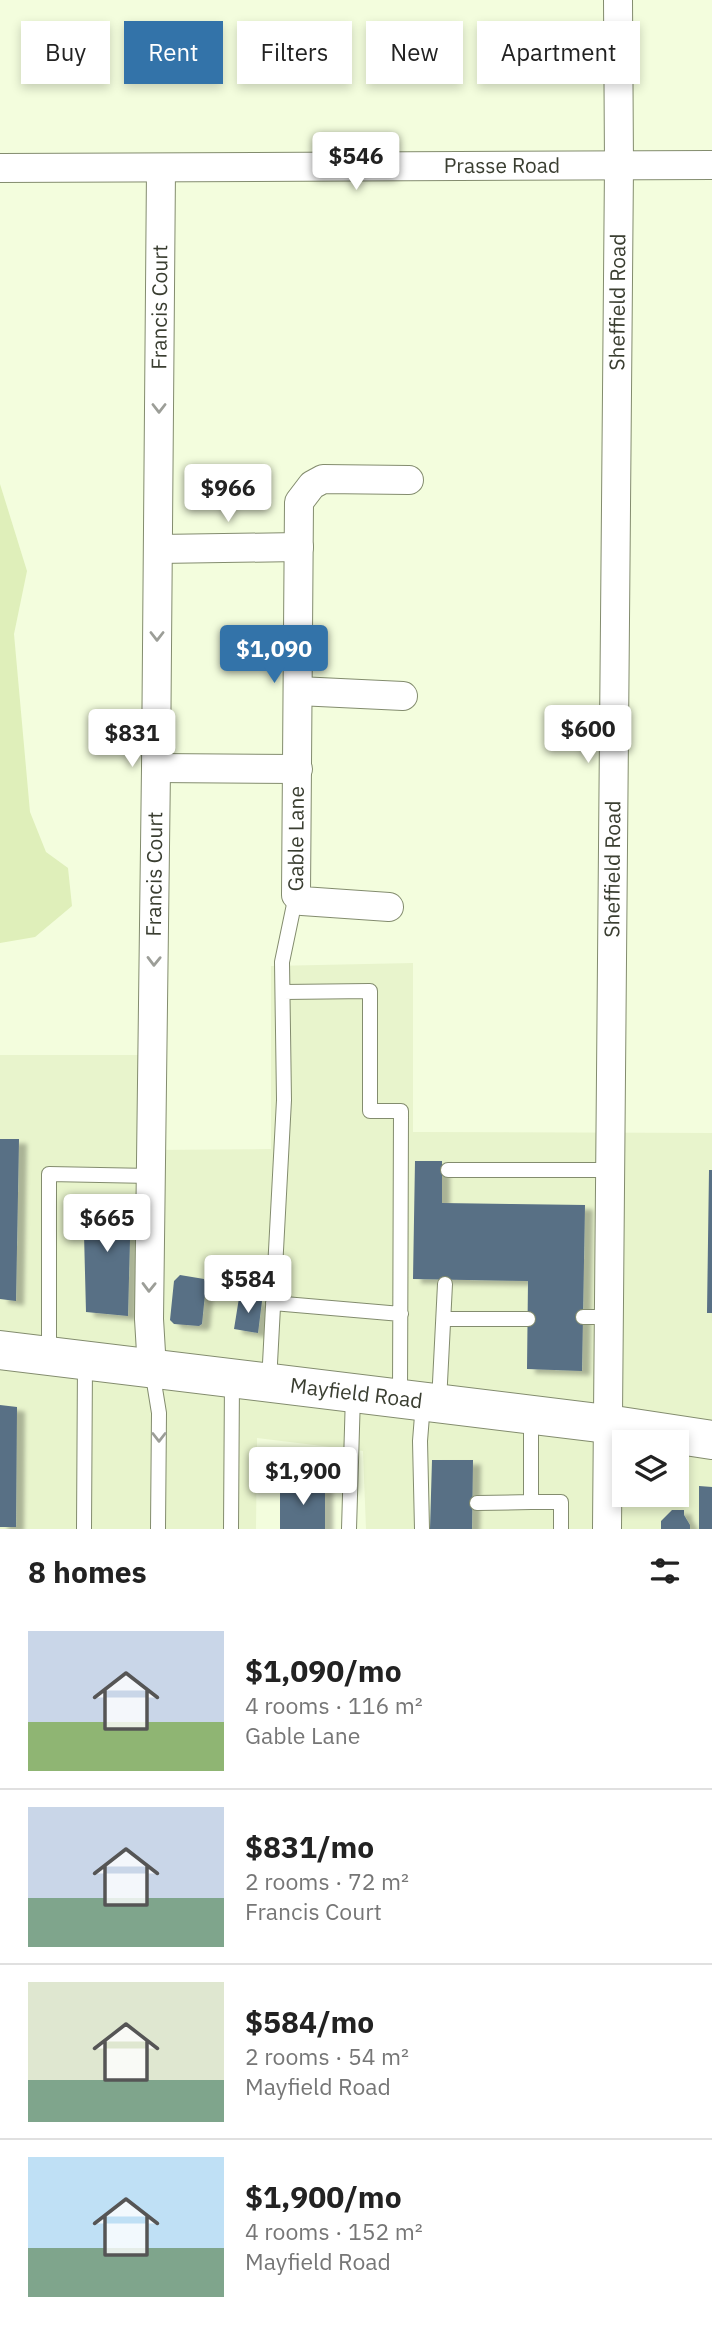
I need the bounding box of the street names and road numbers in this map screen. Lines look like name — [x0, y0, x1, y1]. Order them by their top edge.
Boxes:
street label: Prasse Road — [444, 151, 560, 179]
street label: Sheffield Road — [602, 233, 631, 371]
street label: Francis Court — [144, 244, 173, 370]
street label: Gable Lane — [281, 786, 310, 892]
street label: Sheffield Road — [597, 800, 626, 938]
street label: Francis Court — [139, 811, 168, 937]
street label: Mayfield Road — [289, 1370, 424, 1414]

